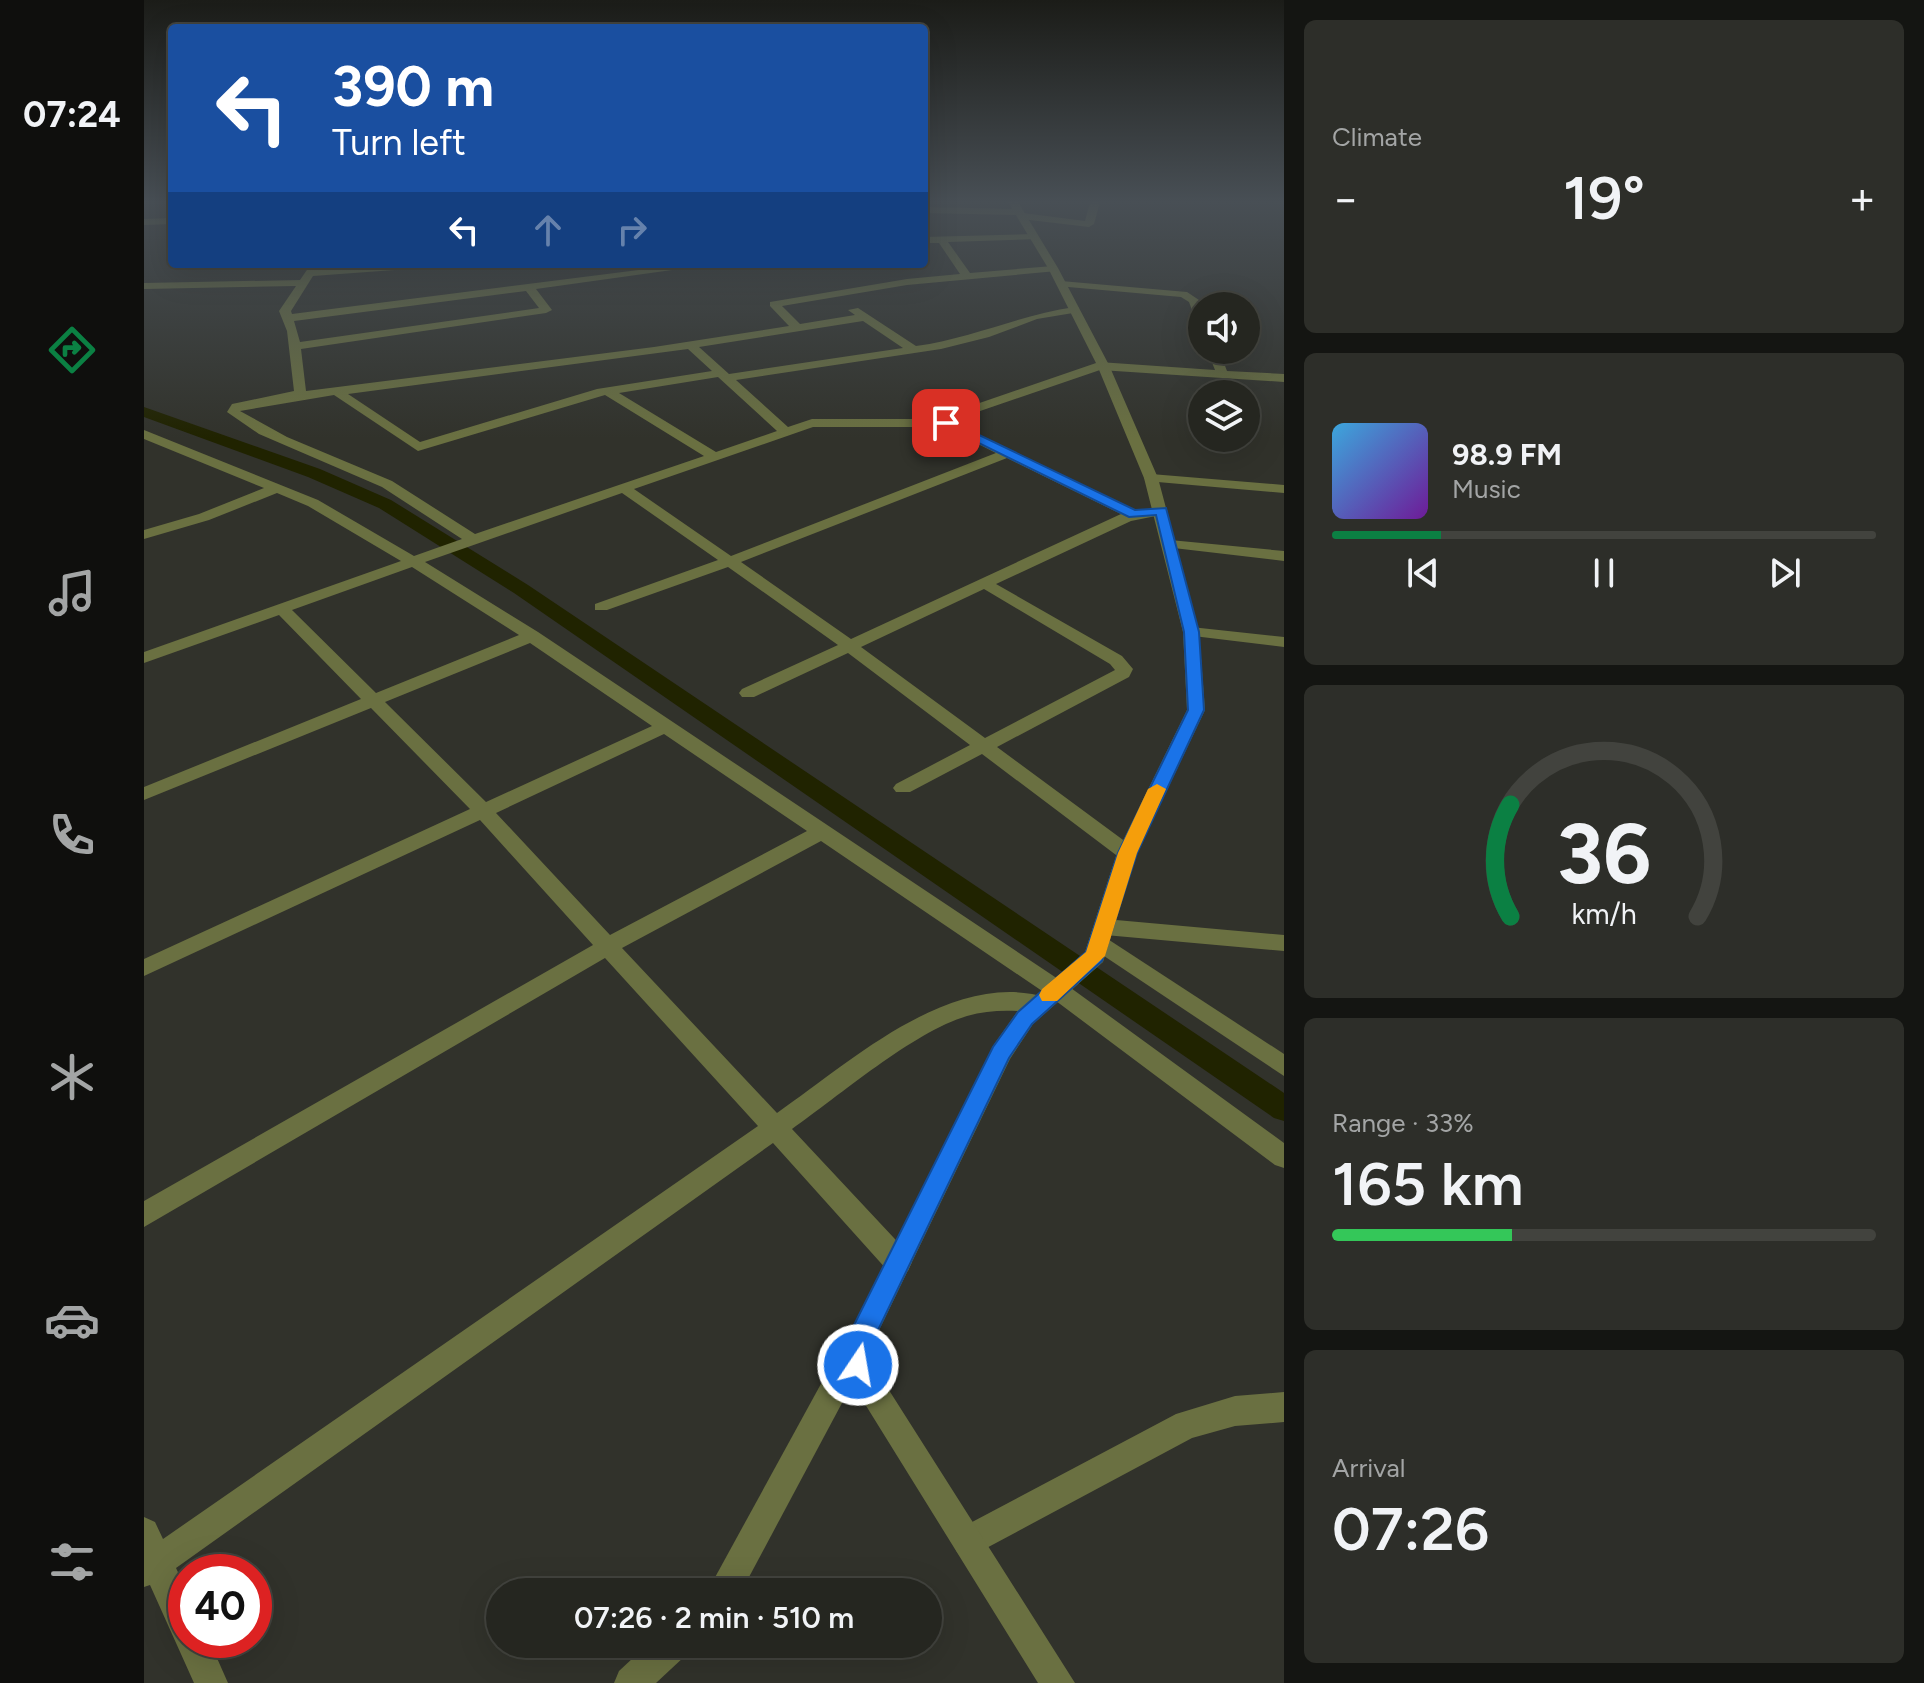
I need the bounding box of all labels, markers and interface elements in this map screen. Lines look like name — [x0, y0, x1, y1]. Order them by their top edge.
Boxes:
text: 390 m — [332, 53, 494, 120]
icon: left — [200, 56, 304, 160]
text: 07:24 — [23, 93, 121, 136]
text: Turn left — [332, 121, 466, 164]
text: Climate — [1332, 121, 1422, 153]
text: 19° — [1563, 162, 1645, 234]
text: − — [1332, 172, 1359, 225]
text: + — [1849, 172, 1876, 225]
icon: left — [442, 208, 486, 252]
icon: ahead — [526, 208, 570, 252]
icon: right — [610, 208, 654, 252]
map controls — [1188, 292, 1260, 452]
button: sound — [1188, 292, 1260, 364]
icon: directions — [44, 322, 100, 378]
button: layers — [1188, 380, 1260, 452]
pin — [912, 389, 980, 457]
icon: arrive — [924, 401, 968, 445]
text: 98.9 FM — [1452, 436, 1562, 473]
text: Music — [1452, 473, 1521, 505]
icon: previous — [1401, 551, 1445, 595]
icon: pause — [1582, 551, 1626, 595]
icon: next — [1763, 551, 1807, 595]
icon: music — [44, 565, 100, 621]
text: 36 — [1557, 804, 1651, 904]
icon: phone — [44, 807, 100, 863]
text: km/h — [1571, 898, 1637, 932]
icon: climate — [44, 1049, 100, 1105]
text: Range · 33% — [1332, 1107, 1474, 1139]
text: 165 km — [1332, 1148, 1524, 1220]
icon: car — [44, 1292, 100, 1348]
position arrow — [816, 1323, 900, 1407]
text: Arrival — [1332, 1452, 1405, 1484]
text: 07:26 — [1332, 1493, 1489, 1565]
icon: filters — [44, 1534, 100, 1590]
speed limit sign: 40 — [168, 1554, 272, 1658]
text: 07:26 · 2 min · 510 m — [574, 1599, 854, 1636]

